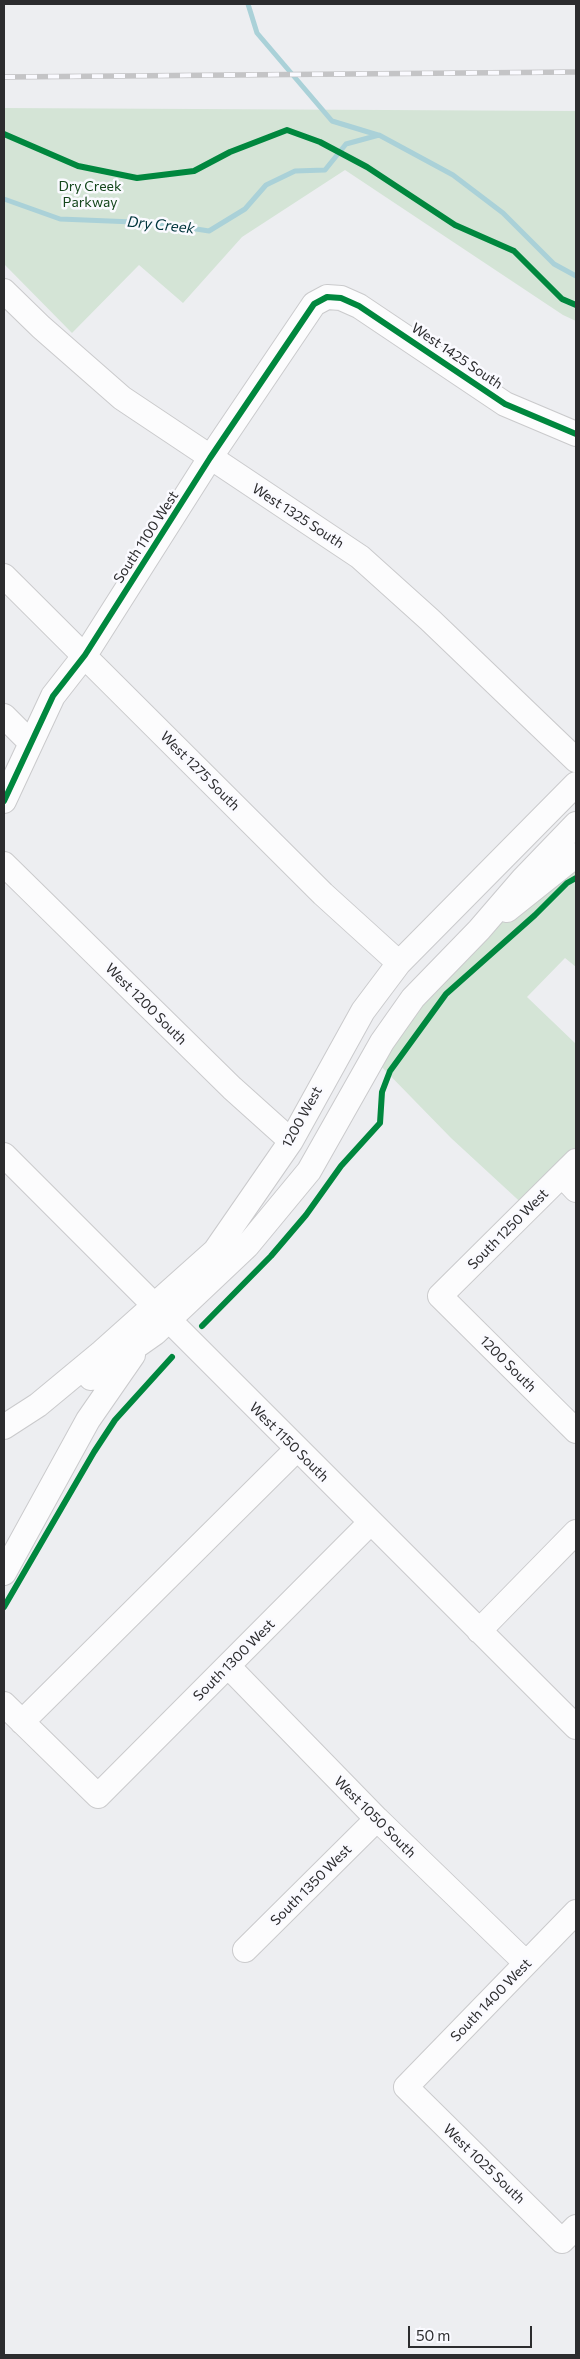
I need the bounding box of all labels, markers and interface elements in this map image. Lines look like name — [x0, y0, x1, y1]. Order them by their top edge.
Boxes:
park label: Dry Creek Parkway — [58, 178, 122, 210]
water label: Dry Creek — [126, 213, 196, 237]
street label: West 1425 South — [408, 319, 506, 393]
street label: West 1325 South — [249, 480, 347, 552]
street label: South 1100 West — [110, 488, 182, 586]
street label: West 1275 South — [157, 728, 243, 814]
street label: West 1200 South — [102, 960, 190, 1048]
street label: 1200 West — [278, 1083, 326, 1151]
street label: South 1250 West — [464, 1185, 552, 1273]
street label: 1200 South — [476, 1332, 540, 1396]
street label: West 1150 South — [246, 1399, 332, 1485]
street label: South 1300 West — [190, 1616, 278, 1704]
street label: West 1050 South — [331, 1773, 419, 1861]
street label: South 1350 West — [267, 1841, 355, 1929]
street label: South 1400 West — [447, 1955, 535, 2045]
street label: West 1025 South — [440, 2121, 528, 2207]
scale bar — [410, 2316, 534, 2348]
text: 50 m — [416, 2326, 450, 2344]

